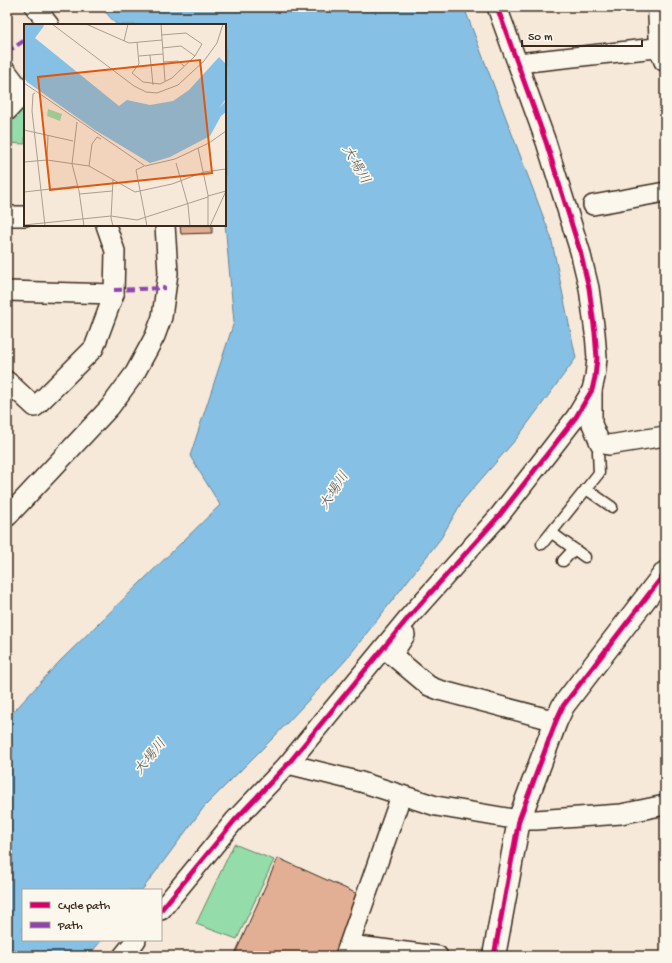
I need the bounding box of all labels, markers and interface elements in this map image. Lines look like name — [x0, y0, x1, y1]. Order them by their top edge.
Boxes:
scale bar — [522, 22, 642, 48]
inset map — [24, 24, 226, 226]
text: 50 m — [528, 31, 553, 45]
water label: 大場川 — [337, 143, 373, 188]
water label: 大場川 — [317, 469, 354, 514]
water label: 大場川 — [131, 736, 171, 779]
legend — [22, 889, 162, 941]
text: Cycle path — [58, 900, 111, 914]
text: Path — [57, 920, 83, 934]

